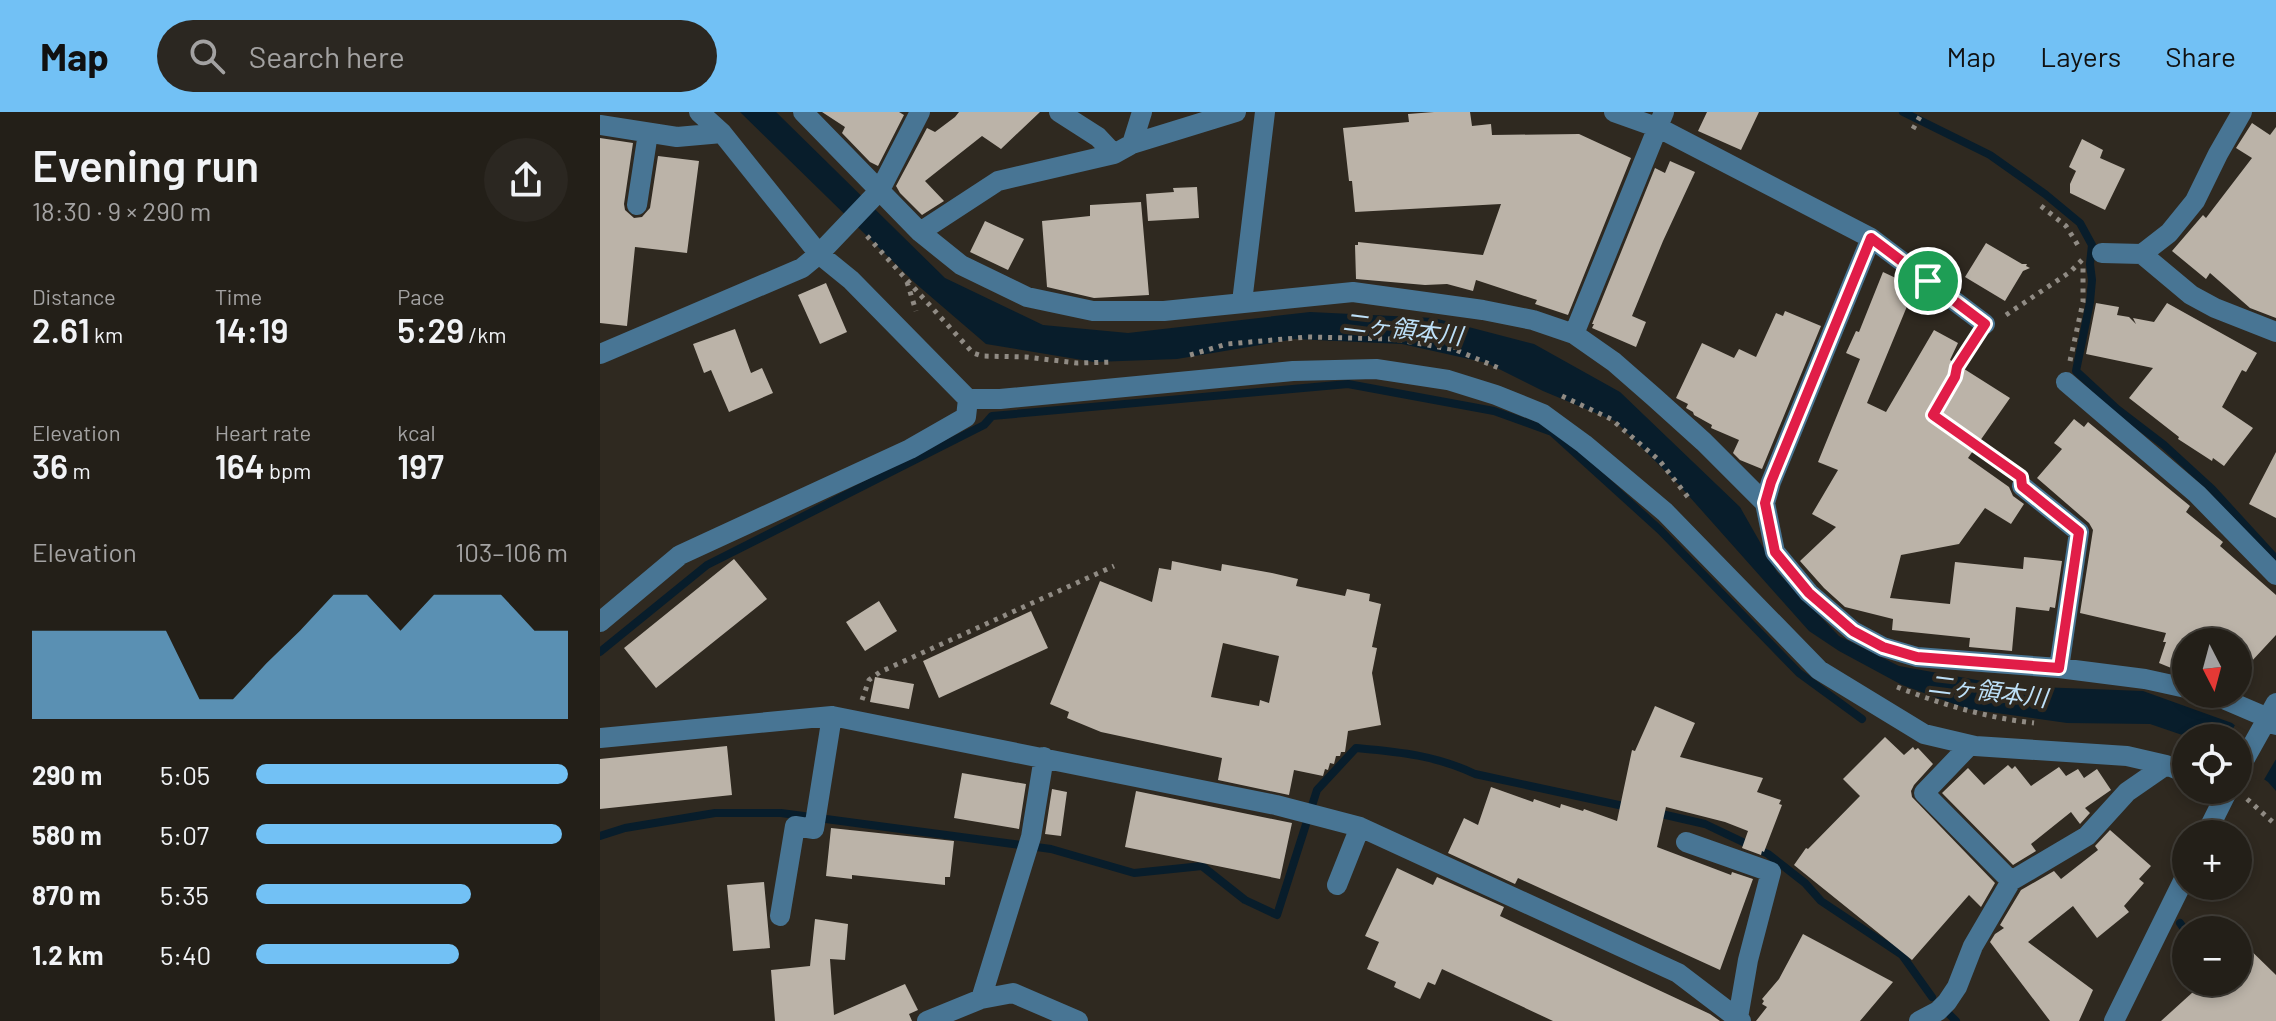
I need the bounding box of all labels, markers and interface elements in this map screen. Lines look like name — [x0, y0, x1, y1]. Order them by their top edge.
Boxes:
search box — [157, 20, 717, 92]
text: Map — [40, 33, 109, 79]
icon: search — [185, 34, 229, 78]
text: Search here — [249, 38, 405, 74]
text: Map — [1946, 39, 1996, 73]
text: Layers — [2040, 39, 2121, 73]
text: Share — [2165, 39, 2236, 73]
text: Evening run — [32, 138, 259, 191]
button: share — [484, 138, 568, 222]
text: 18:30 · 9 × 290 m — [32, 195, 211, 226]
pin — [1894, 247, 1962, 315]
icon: arrive — [1906, 259, 1950, 303]
text: Distance — [32, 283, 116, 309]
text: Time — [215, 283, 262, 309]
text: Pace — [397, 283, 445, 309]
water label: 二ヶ領本川 — [1342, 306, 1467, 350]
text: 2.61 — [32, 309, 90, 350]
text: 14:19 — [215, 309, 289, 350]
text: 5:29 — [397, 309, 464, 350]
text: km — [90, 321, 123, 347]
text: /km — [464, 321, 507, 347]
text: Elevation — [32, 419, 121, 445]
text: Heart rate — [215, 419, 311, 445]
text: kcal — [397, 419, 436, 445]
text: 36 — [32, 445, 68, 486]
text: 164 — [215, 445, 265, 486]
text: 197 — [397, 445, 444, 486]
text: m — [68, 457, 91, 483]
text: bpm — [265, 457, 311, 483]
text: Elevation — [32, 536, 137, 567]
text: 103–106 m — [455, 536, 568, 567]
north arrow — [2172, 628, 2252, 708]
map controls — [2172, 628, 2252, 996]
water label: 二ヶ領本川 — [1927, 668, 2052, 712]
button: locate — [2172, 724, 2252, 804]
text: 290 m — [32, 759, 102, 790]
text: 5:05 — [160, 759, 210, 790]
text: 580 m — [32, 819, 102, 850]
text: 5:07 — [160, 819, 209, 850]
button: + — [2172, 820, 2252, 900]
text: 870 m — [32, 879, 101, 910]
text: 5:35 — [160, 879, 209, 910]
button: − — [2172, 916, 2252, 996]
text: 1.2 km — [32, 939, 104, 970]
text: 5:40 — [160, 939, 211, 970]

